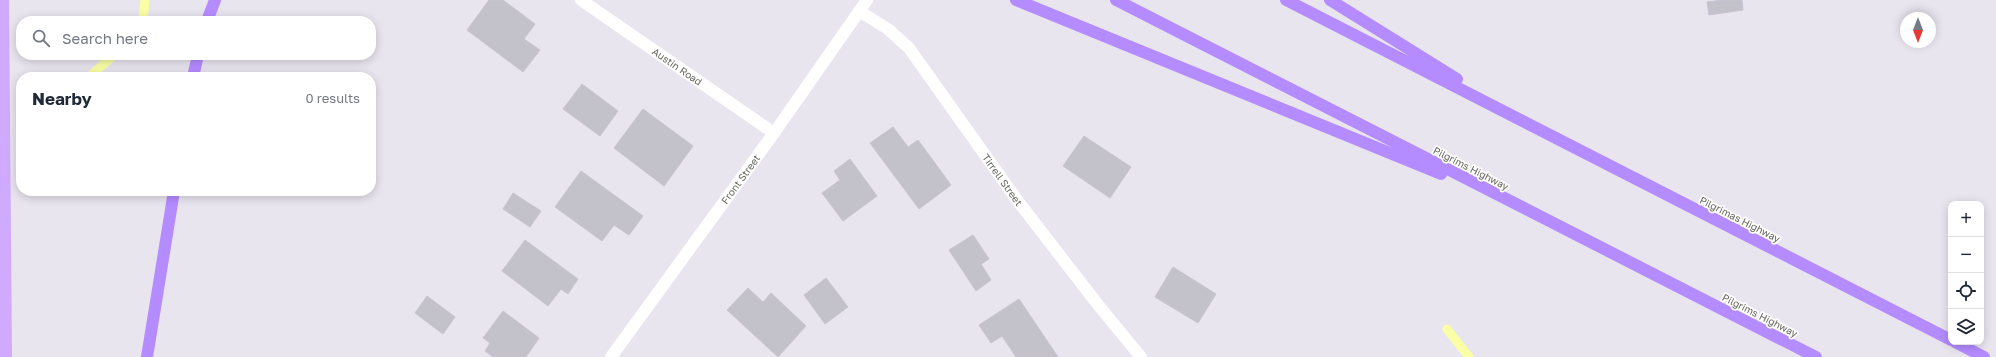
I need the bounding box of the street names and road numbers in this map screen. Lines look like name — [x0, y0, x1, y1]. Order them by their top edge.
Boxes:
street label: Austin Road — [650, 45, 705, 88]
street label: Pilgrims Highway — [1431, 144, 1511, 192]
street label: Tirrell Street — [980, 151, 1025, 208]
street label: Front Street — [719, 152, 762, 206]
street label: Pilgrimas Highway — [1698, 193, 1783, 245]
street label: Pilgrims Highway — [1720, 291, 1800, 339]

